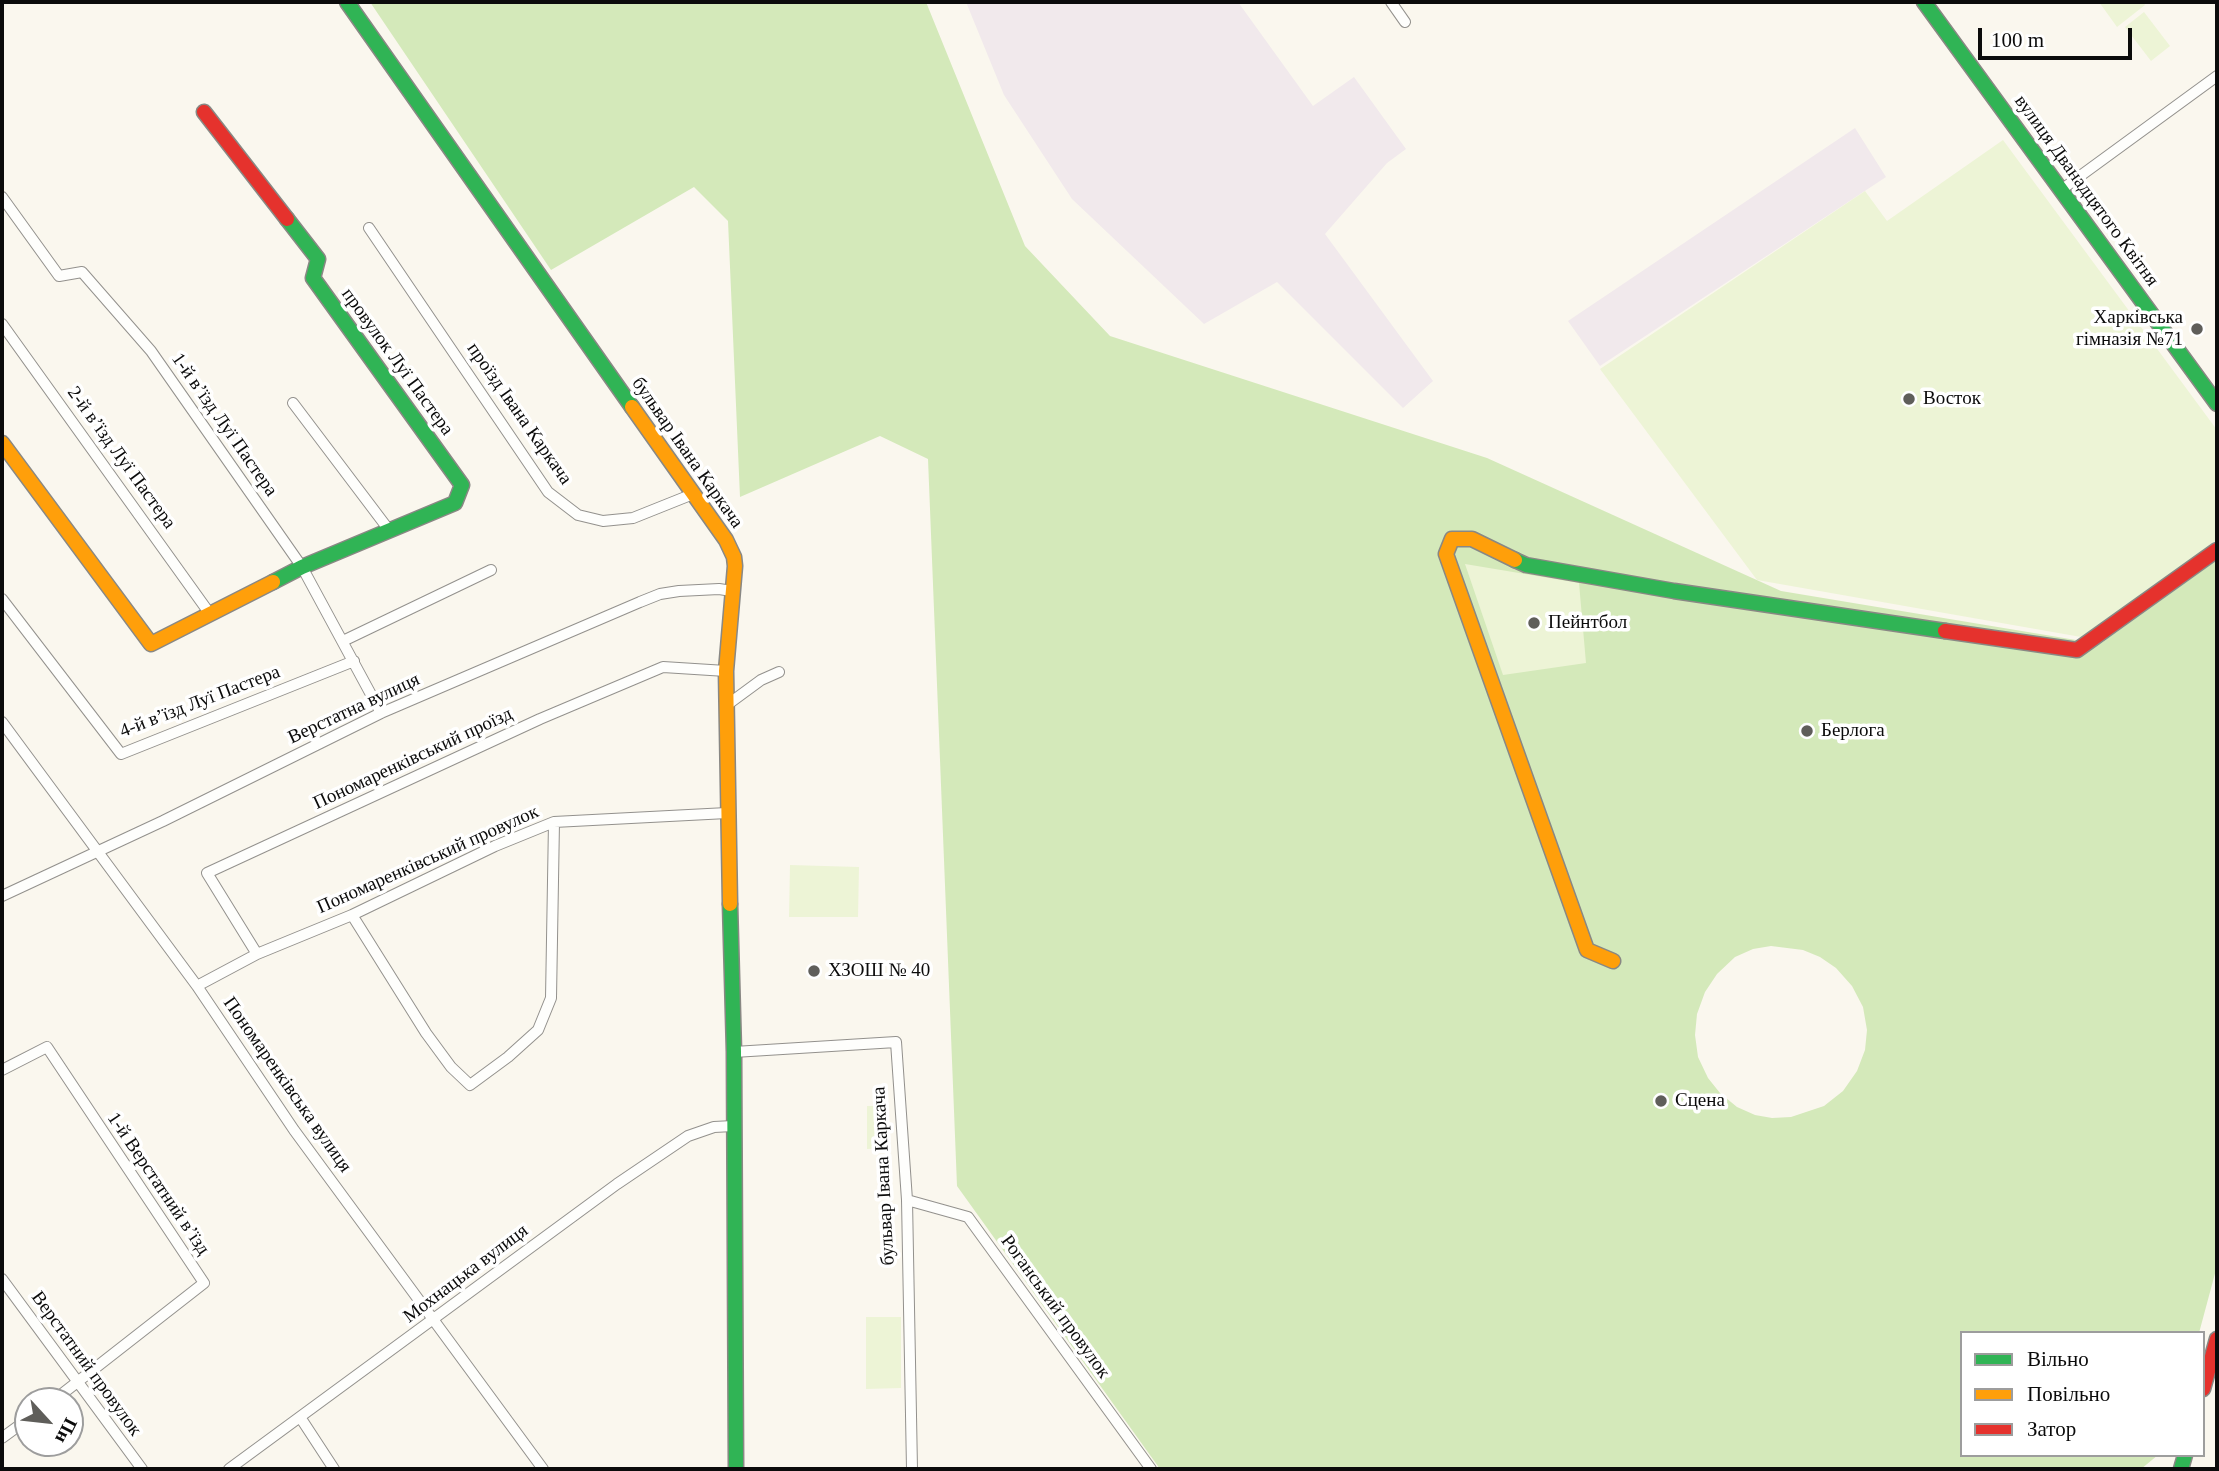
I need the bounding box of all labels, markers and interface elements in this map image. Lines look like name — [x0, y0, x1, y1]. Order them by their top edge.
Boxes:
scale bar — [1981, 14, 2135, 58]
text: 100 m — [1991, 28, 2044, 52]
street label: вулиця Дванадцятого Квітня — [2009, 91, 2163, 291]
street label: провулок Луї Пастера — [336, 284, 458, 440]
place label: Харківська гімназія №71 — [2076, 307, 2183, 351]
marker: Харківська гімназія №71 — [2189, 321, 2205, 337]
street label: проїзд Івана Каркача — [462, 339, 576, 489]
street label: 1-й в’їзд Луї Пастера — [166, 349, 282, 501]
street label: бульвар Івана Каркача — [626, 373, 748, 533]
street label: 2-й в’їзд Луї Пастера — [62, 382, 180, 534]
place label: Восток — [1923, 388, 1981, 410]
marker: Восток — [1901, 391, 1917, 407]
place label: Пейнтбол — [1548, 612, 1627, 634]
marker: Пейнтбол — [1526, 615, 1542, 631]
street label: 4-й в’їзд Луї Пастера — [117, 661, 283, 743]
street label: Верстатна вулиця — [285, 669, 423, 749]
street label: Пономаренківський проїзд — [310, 703, 516, 815]
place label: Берлога — [1821, 720, 1885, 742]
marker: Берлога — [1799, 723, 1815, 739]
street label: Пономаренківський провулок — [314, 801, 542, 919]
place label: ХЗОШ № 40 — [828, 960, 930, 982]
marker: ХЗОШ № 40 — [806, 963, 822, 979]
street label: Пономаренківська вулиця — [218, 993, 356, 1177]
street label: бульвар Івана Каркача — [868, 1086, 900, 1266]
place label: Сцена — [1675, 1090, 1725, 1112]
marker: Сцена — [1653, 1093, 1669, 1109]
street label: 1-й Верстатний в’їзд — [102, 1108, 214, 1260]
street label: Мохнацька вулиця — [399, 1220, 533, 1328]
street label: Роганський провулок — [995, 1231, 1115, 1383]
street label: Верстатний провулок — [26, 1287, 146, 1441]
legend — [1960, 1331, 2205, 1457]
text: Вільно — [2027, 1347, 2089, 1371]
text: Повільно — [2027, 1382, 2110, 1406]
north arrow — [14, 1387, 84, 1457]
text: Пн — [51, 1415, 82, 1447]
text: Затор — [2027, 1417, 2076, 1441]

